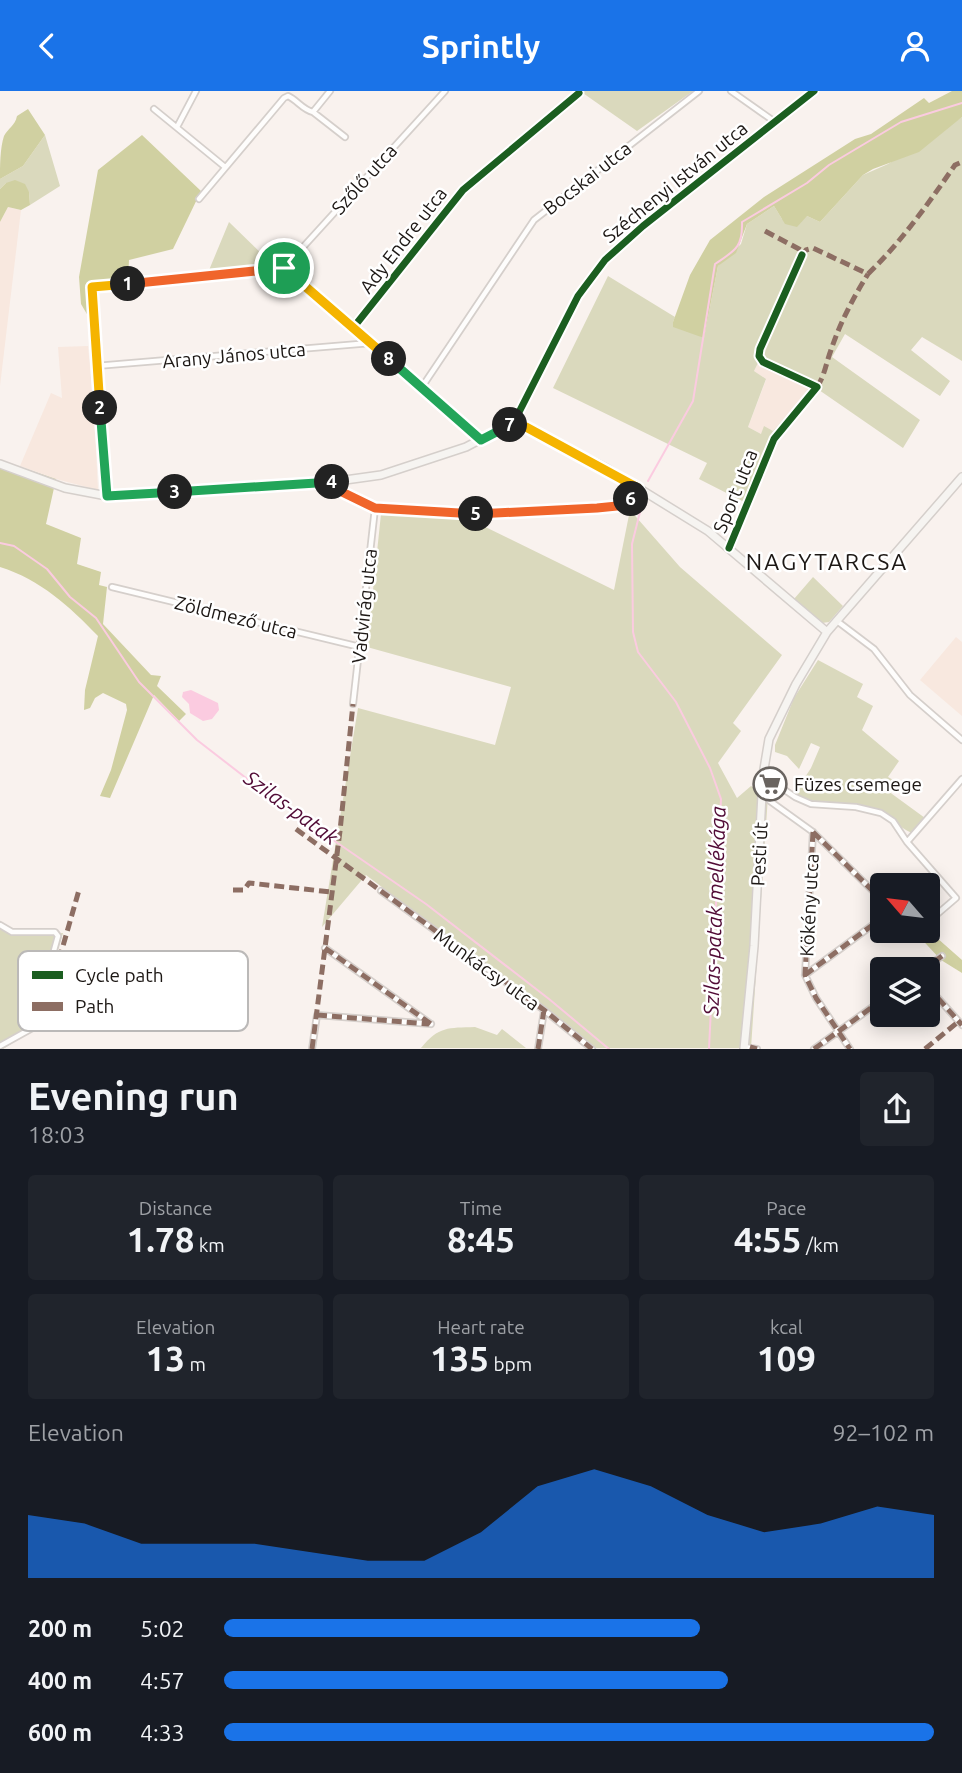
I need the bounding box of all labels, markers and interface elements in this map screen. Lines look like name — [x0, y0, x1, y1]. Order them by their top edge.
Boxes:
icon: back — [28, 27, 66, 65]
icon: person — [896, 27, 934, 65]
text: Sprintly — [422, 28, 540, 64]
street label: Széchenyi István utca — [598, 117, 752, 247]
street label: Bocskai utca — [539, 137, 635, 219]
street label: Szőlő utca — [327, 139, 401, 219]
street label: Ady Endre utca — [355, 183, 451, 297]
pin — [254, 238, 314, 298]
icon: arrive — [265, 249, 303, 287]
pin: 1 — [110, 267, 146, 301]
text: 1 — [122, 272, 133, 294]
street label: Arany János utca — [161, 338, 307, 372]
pin: 8 — [372, 341, 406, 377]
text: 8 — [383, 347, 394, 369]
pin: 2 — [82, 391, 118, 425]
text: 2 — [94, 396, 105, 418]
pin: 7 — [492, 407, 528, 443]
text: 7 — [504, 413, 515, 435]
street label: Sport utca — [708, 446, 762, 536]
pin: 4 — [314, 465, 350, 499]
text: 4 — [326, 470, 337, 492]
pin: 3 — [158, 475, 192, 509]
text: 3 — [169, 480, 180, 502]
pin: 6 — [614, 481, 648, 517]
text: 6 — [625, 487, 636, 509]
pin: 5 — [458, 497, 494, 531]
text: 5 — [470, 502, 481, 524]
street label: Vadvirág utca — [347, 547, 381, 665]
district label: NAGYTARCSA — [746, 549, 908, 574]
street label: Zöldmező utca — [172, 591, 300, 643]
water label: Szilas-patak — [239, 765, 343, 849]
supermarket icon: Füzes csemege — [751, 765, 789, 803]
place label: Füzes csemege — [794, 773, 922, 795]
water label: Szilas-patak mellékága — [698, 806, 730, 1017]
street label: Pesti út — [746, 821, 772, 887]
street label: Kökény utca — [795, 853, 823, 957]
north arrow — [870, 873, 940, 943]
map controls — [870, 873, 940, 1027]
street label: Munkácsy utca — [430, 923, 544, 1015]
legend — [18, 951, 248, 1031]
button: layers — [870, 957, 940, 1027]
text: Cycle path — [75, 964, 164, 986]
text: Path — [75, 995, 114, 1017]
button: share — [860, 1072, 934, 1146]
text: Evening run — [28, 1075, 239, 1117]
text: 18:03 — [28, 1122, 86, 1147]
text: Distance — [139, 1197, 212, 1219]
text: Time — [460, 1197, 502, 1219]
text: Pace — [766, 1197, 806, 1219]
text: 1.78 — [127, 1219, 194, 1259]
text: 8:45 — [447, 1219, 515, 1259]
text: 4:55 — [734, 1219, 802, 1259]
text: km — [194, 1234, 225, 1256]
text: /km — [802, 1234, 839, 1256]
text: Elevation — [136, 1316, 215, 1338]
text: Heart rate — [437, 1316, 525, 1338]
text: kcal — [770, 1316, 803, 1338]
text: 13 — [146, 1338, 185, 1378]
text: 135 — [430, 1338, 489, 1378]
text: 109 — [757, 1338, 816, 1378]
text: m — [185, 1353, 206, 1375]
text: bpm — [489, 1353, 532, 1375]
text: Elevation — [28, 1420, 124, 1445]
text: 92–102 m — [833, 1420, 934, 1445]
text: 200 m — [28, 1616, 92, 1641]
text: 5:02 — [140, 1616, 185, 1641]
text: 400 m — [28, 1668, 92, 1693]
text: 4:57 — [140, 1668, 185, 1693]
text: 600 m — [28, 1720, 92, 1745]
text: 4:33 — [140, 1720, 185, 1745]

